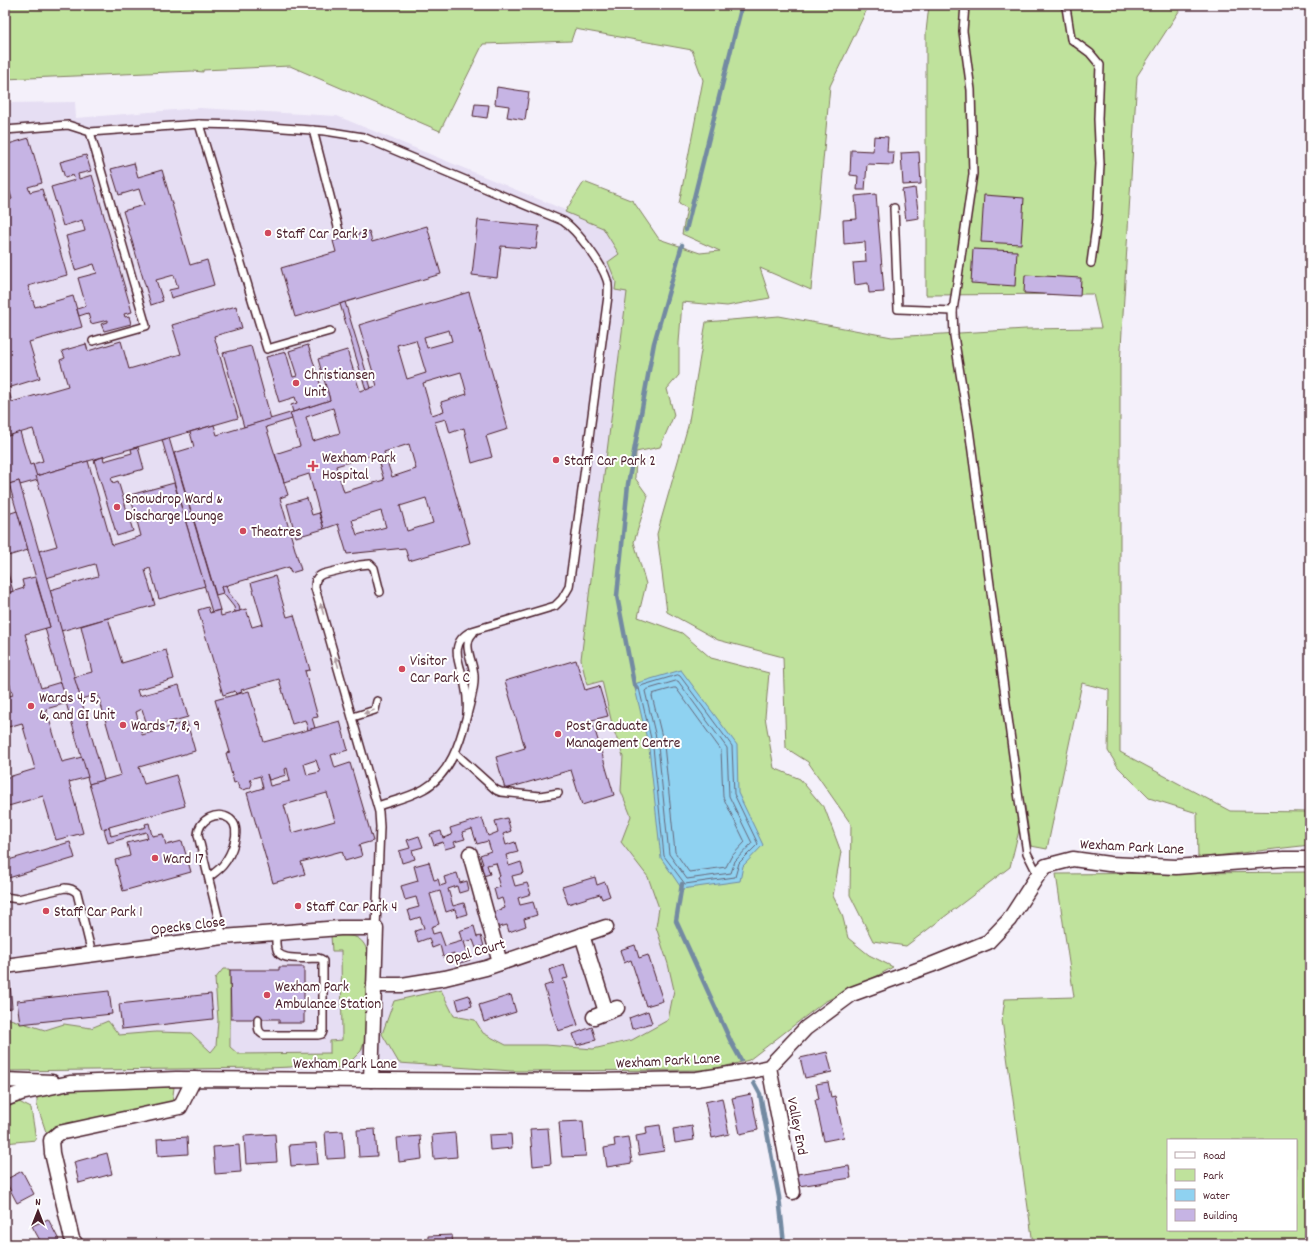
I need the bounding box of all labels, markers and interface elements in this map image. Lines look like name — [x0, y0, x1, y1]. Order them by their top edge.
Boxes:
place label: Staff Car Park 3 — [276, 224, 368, 246]
marker: Staff Car Park 3 — [263, 228, 273, 238]
place label: Christiansen Unit — [304, 365, 375, 404]
marker: Christiansen Unit — [291, 378, 301, 388]
place label: Wexham Park Hospital — [322, 448, 396, 487]
place label: Staff Car Park 2 — [564, 451, 656, 473]
marker: Staff Car Park 2 — [551, 455, 561, 465]
marker: Wexham Park Hospital — [307, 460, 319, 472]
place label: Snowdrop Ward & Discharge Lounge — [125, 489, 224, 528]
marker: Snowdrop Ward & Discharge Lounge — [112, 502, 122, 512]
place label: Theatres — [251, 522, 302, 544]
marker: Theatres — [238, 526, 248, 536]
one-way arrow — [319, 602, 325, 614]
place label: Visitor Car Park C — [410, 651, 470, 690]
one-way arrow — [334, 655, 340, 667]
marker: Visitor Car Park C — [397, 664, 407, 674]
place label: Wards 4, 5, 6, and GI Unit — [39, 688, 116, 727]
marker: Wards 4, 5, 6, and GI Unit — [26, 701, 36, 711]
one-way arrow — [362, 710, 374, 716]
place label: Wards 7, 8, 9 — [131, 716, 200, 738]
place label: Post Graduate Management Centre — [566, 716, 681, 755]
marker: Wards 7, 8, 9 — [118, 720, 128, 730]
marker: Post Graduate Management Centre — [553, 729, 563, 739]
street label: Wexham Park Lane — [1079, 834, 1185, 862]
place label: Ward 17 — [163, 849, 204, 871]
marker: Ward 17 — [150, 853, 160, 863]
place label: Staff Car Park 4 — [306, 897, 397, 919]
marker: Staff Car Park 4 — [293, 901, 303, 911]
place label: Staff Car Park 1 — [54, 902, 143, 924]
marker: Staff Car Park 1 — [41, 906, 51, 916]
street label: Opecks Close — [150, 911, 227, 942]
street label: Opal Court — [443, 934, 508, 972]
place label: Wexham Park Ambulance Station — [275, 977, 381, 1016]
marker: Wexham Park Ambulance Station — [262, 990, 272, 1000]
street label: Wexham Park Lane — [616, 1048, 721, 1076]
street label: Wexham Park Lane — [293, 1054, 397, 1076]
street label: Valley End — [780, 1096, 812, 1157]
legend — [1167, 1139, 1297, 1231]
text: Road — [1203, 1148, 1225, 1165]
text: Park — [1203, 1168, 1224, 1185]
text: Water — [1203, 1188, 1230, 1205]
north arrow — [18, 1191, 58, 1231]
text: N — [35, 1195, 41, 1211]
text: Building — [1203, 1208, 1238, 1225]

